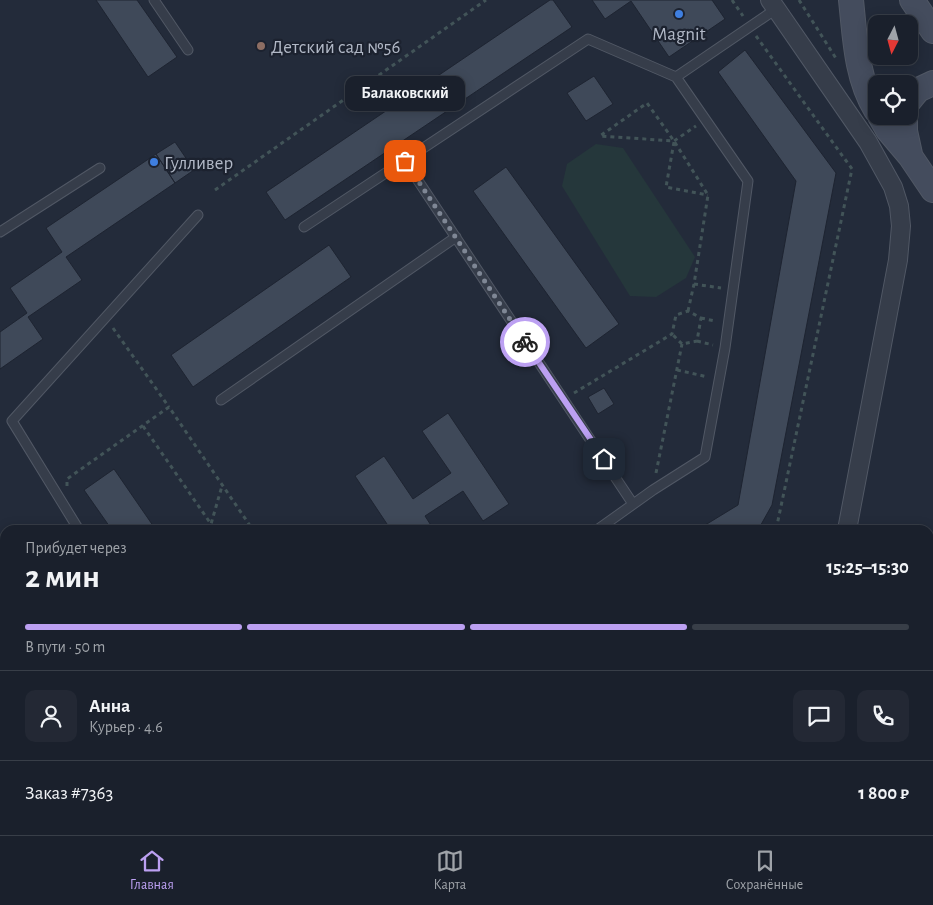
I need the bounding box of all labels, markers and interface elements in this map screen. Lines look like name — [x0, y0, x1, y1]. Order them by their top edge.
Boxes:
marker: Magnit — [673, 8, 685, 20]
north arrow — [868, 15, 918, 65]
map controls — [868, 15, 918, 125]
place label: Magnit — [652, 25, 706, 44]
place label: Детский сад №56 — [271, 38, 400, 57]
marker: Детский сад №56 — [255, 40, 267, 52]
button: locate — [868, 75, 918, 125]
callout: Балаковский — [345, 76, 465, 111]
text: Балаковский — [361, 85, 449, 101]
pin — [384, 140, 426, 182]
icon: bag — [391, 147, 419, 175]
place label: Гулливер — [164, 154, 233, 173]
marker: Гулливер — [148, 156, 160, 168]
courier — [500, 317, 550, 367]
icon: bike — [511, 328, 539, 356]
pin — [583, 438, 625, 480]
icon: home — [590, 445, 618, 473]
text: Прибудет через — [25, 540, 127, 556]
text: 15:25–15:30 — [826, 558, 909, 577]
text: 2 мин — [25, 561, 100, 593]
text: В пути · 50 m — [25, 639, 105, 655]
button: person — [25, 690, 77, 742]
button: chat — [793, 690, 845, 742]
button: phone — [857, 690, 909, 742]
text: Анна — [89, 697, 130, 716]
text: Курьер · 4.6 — [89, 719, 163, 735]
text: Заказ #7363 — [25, 784, 113, 803]
text: 1 800 ₽ — [858, 784, 909, 803]
tab: Главная — [130, 847, 174, 894]
tab: Карта — [433, 847, 466, 894]
tab: Сохранённые — [726, 847, 803, 894]

